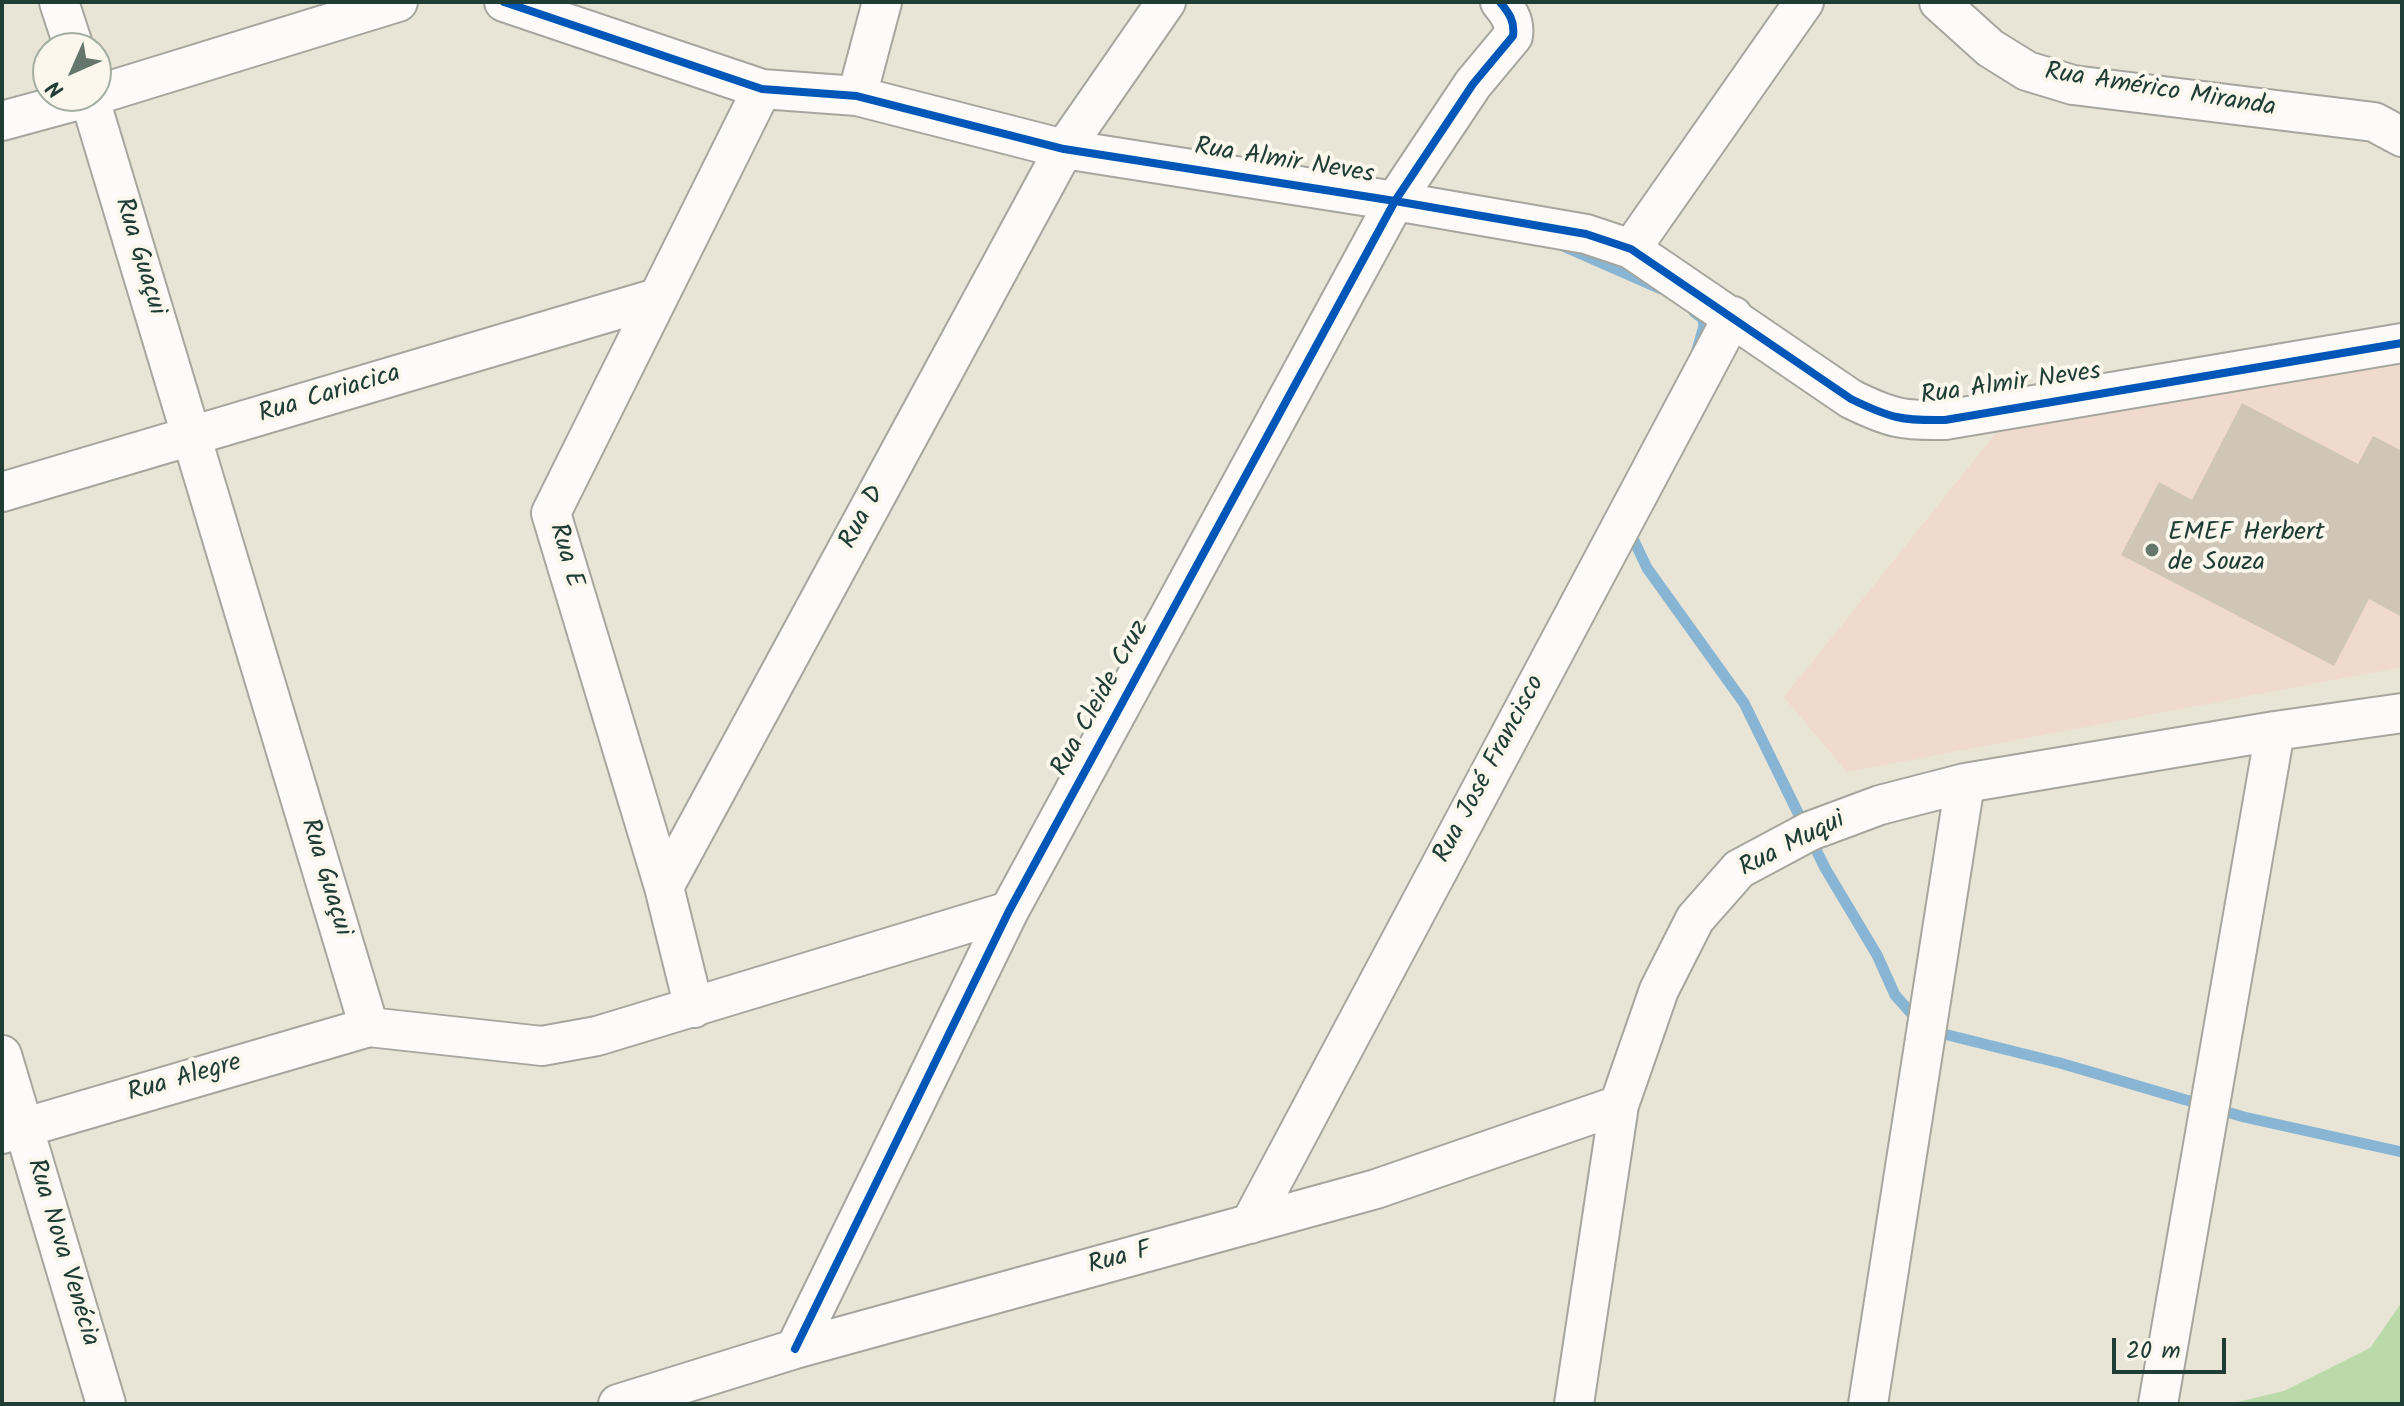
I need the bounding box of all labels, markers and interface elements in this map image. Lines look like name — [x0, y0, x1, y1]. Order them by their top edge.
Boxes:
north arrow — [32, 32, 112, 112]
street label: Rua Américo Miranda — [2042, 58, 2278, 126]
text: N — [39, 71, 73, 105]
street label: Rua Almir Neves — [1192, 133, 1376, 193]
street label: Rua Guaçui — [105, 194, 171, 320]
street label: Rua Almir Neves — [1919, 358, 2103, 414]
street label: Rua Cariacica — [255, 360, 405, 432]
street label: Rua D — [834, 481, 894, 555]
place label: EMEF Herbert de Souza — [2168, 519, 2325, 580]
street label: Rua E — [540, 520, 588, 592]
marker: EMEF Herbert de Souza — [2143, 541, 2161, 559]
street label: Rua Cleide Cruz — [1046, 616, 1158, 782]
street label: Rua José Francisco — [1428, 671, 1554, 869]
street label: Rua Muqui — [1735, 806, 1851, 886]
street label: Rua Guaçui — [291, 815, 357, 941]
street label: Rua Alegre — [125, 1049, 245, 1111]
street label: Rua Nova Venécia — [18, 1156, 104, 1350]
street label: Rua F — [1085, 1237, 1155, 1283]
scale bar — [2116, 1322, 2230, 1372]
text: 20 m — [2126, 1332, 2181, 1371]

